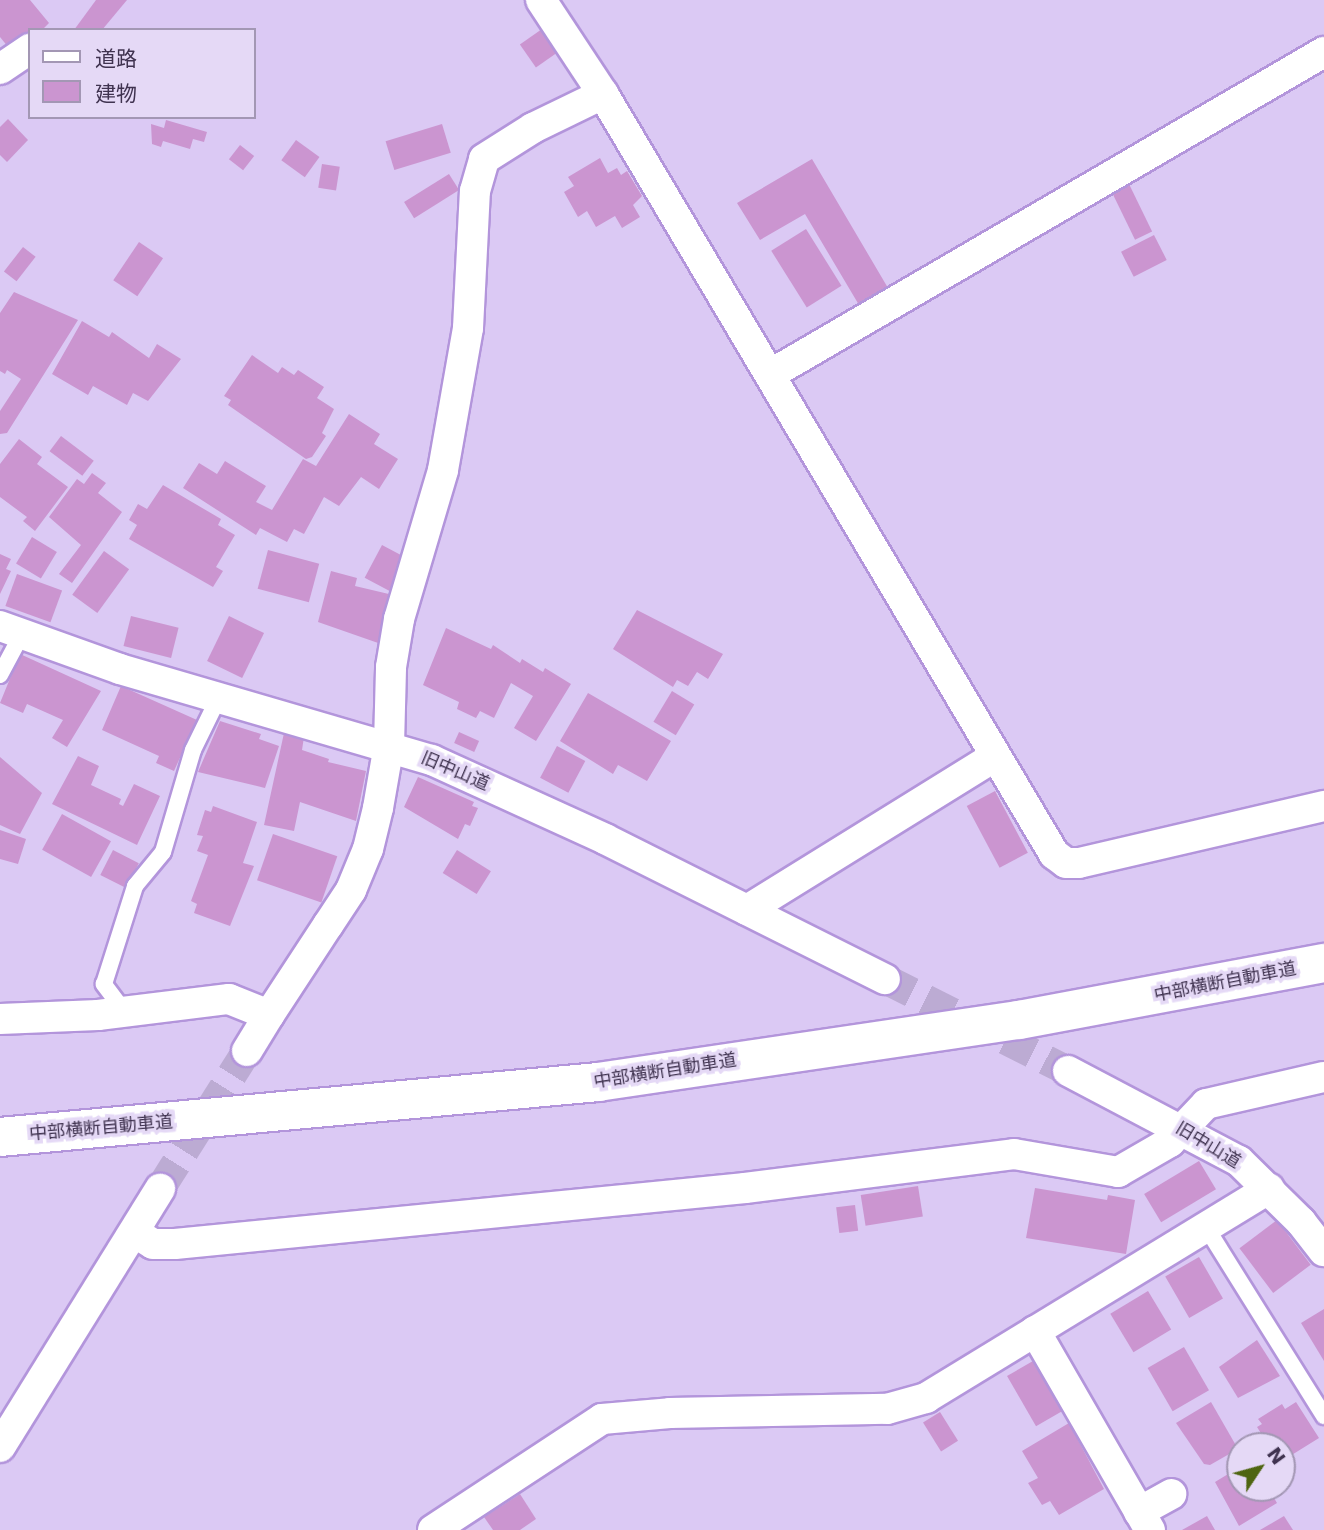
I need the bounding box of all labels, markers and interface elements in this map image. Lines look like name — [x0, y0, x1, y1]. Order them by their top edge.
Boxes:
legend — [28, 28, 256, 119]
text: 道路 — [95, 47, 137, 71]
text: 建物 — [95, 82, 137, 106]
street label: 旧中山道 — [418, 747, 492, 795]
street label: 中部横断自動車道 — [1152, 958, 1298, 1006]
street label: 中部横断自動車道 — [592, 1049, 738, 1093]
street label: 中部横断自動車道 — [28, 1111, 174, 1145]
street label: 旧中山道 — [1172, 1117, 1244, 1173]
north arrow — [1226, 1432, 1296, 1502]
text: N — [1263, 1443, 1290, 1469]

